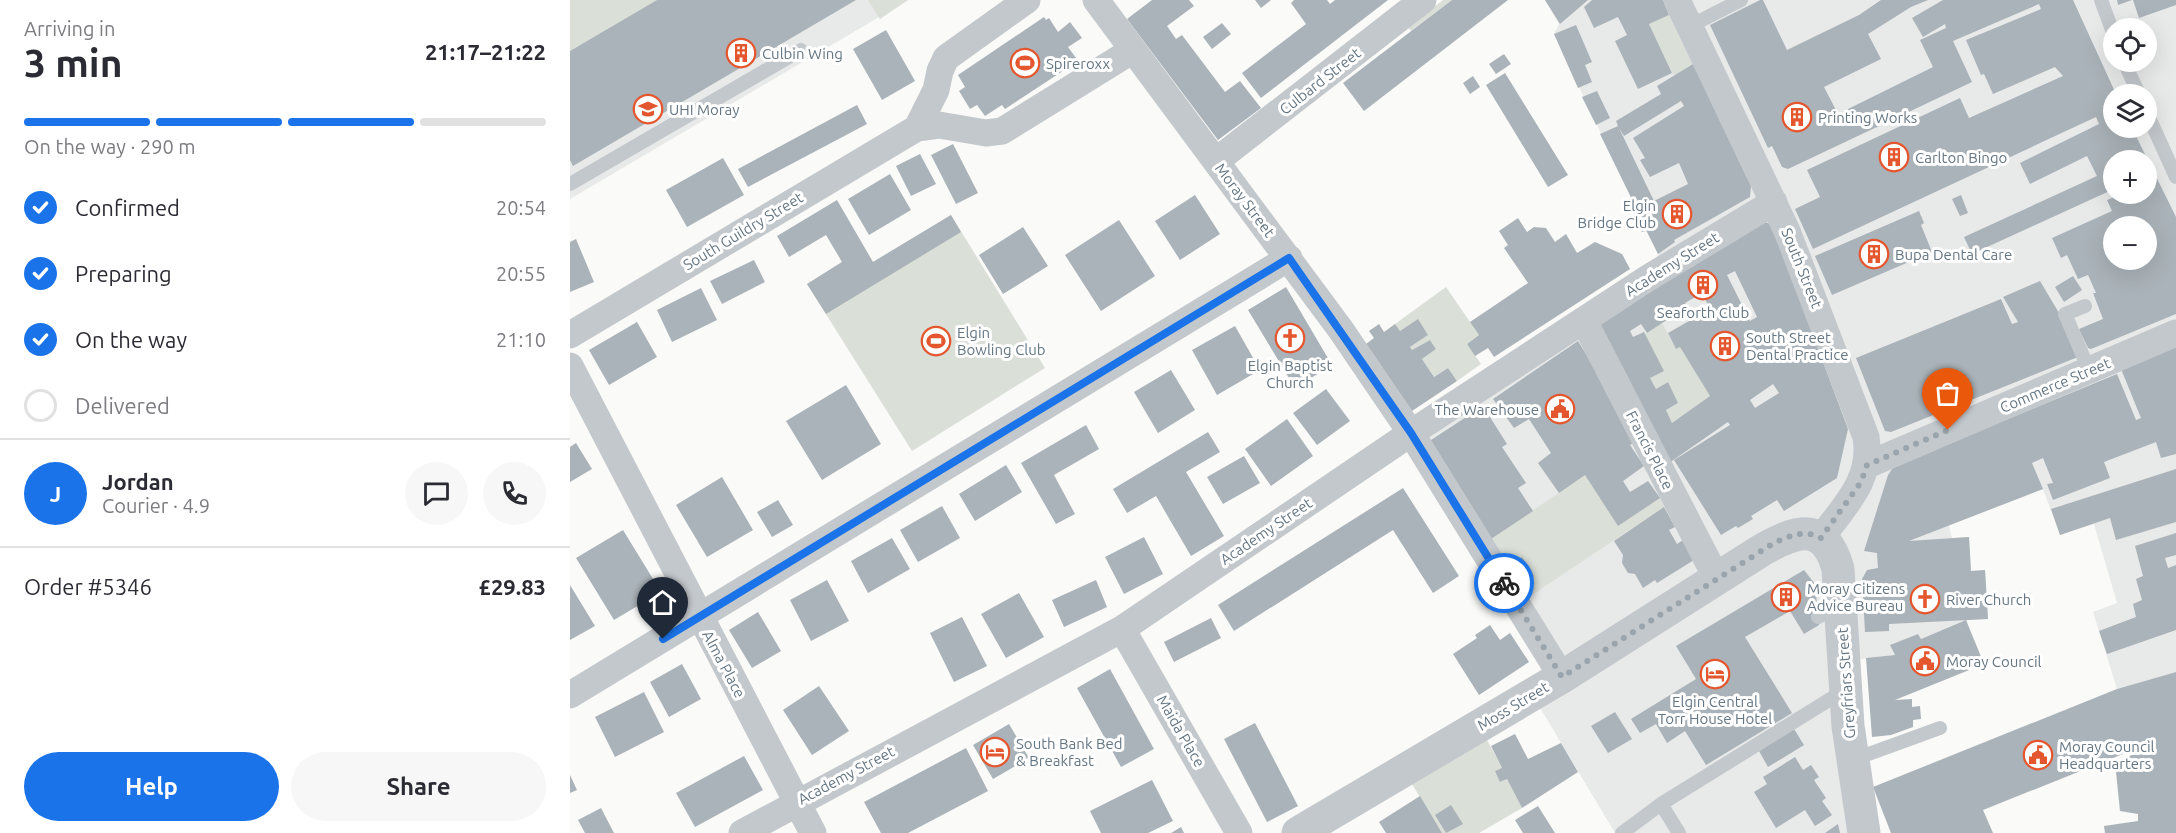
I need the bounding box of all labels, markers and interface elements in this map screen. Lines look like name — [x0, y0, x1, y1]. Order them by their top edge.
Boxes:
text: Arriving in — [24, 17, 115, 40]
map controls — [2103, 18, 2157, 270]
button: locate — [2103, 18, 2157, 72]
building icon: Culbin Wing — [725, 37, 757, 69]
text: 21:17–21:22 — [425, 39, 546, 64]
text: 3 min — [24, 41, 123, 84]
street label: Culbard Street — [1276, 44, 1364, 118]
place label: Culbin Wing — [762, 45, 843, 62]
sports icon: Spireroxx — [1009, 47, 1041, 79]
place label: Spireroxx — [1046, 55, 1110, 72]
button: layers — [2103, 84, 2157, 138]
school or university icon: UHI Moray — [632, 93, 664, 125]
place label: UHI Moray — [669, 101, 739, 118]
building icon: Printing Works — [1781, 101, 1813, 133]
place label: Printing Works — [1818, 109, 1917, 126]
text: On the way · 290 m — [24, 135, 196, 158]
building icon: Carlton Bingo — [1878, 141, 1910, 173]
place label: Carlton Bingo — [1915, 149, 2007, 166]
button: + — [2103, 150, 2157, 204]
street label: Moray Street — [1212, 160, 1278, 240]
street label: South Guildry Street — [680, 189, 806, 273]
icon: check — [24, 191, 57, 224]
text: Confirmed — [75, 195, 180, 220]
text: 20:54 — [496, 196, 546, 219]
place label: Elgin Bridge Club — [1578, 197, 1656, 231]
building icon: Elgin Bridge Club — [1661, 198, 1693, 230]
button: − — [2103, 216, 2157, 270]
street label: South Street — [1778, 225, 1826, 311]
street label: Academy Street — [1622, 228, 1722, 300]
building icon: Bupa Dental Care — [1858, 238, 1890, 270]
place label: Bupa Dental Care — [1895, 246, 2012, 263]
icon: check — [24, 257, 57, 290]
text: Preparing — [75, 261, 172, 286]
text: 20:55 — [496, 262, 546, 285]
building icon: Seaforth Club — [1687, 269, 1719, 301]
place label: Seaforth Club — [1657, 304, 1749, 321]
church icon: Elgin Baptist Church — [1274, 322, 1306, 354]
icon: check — [24, 323, 57, 356]
place label: Elgin Bowling Club — [957, 324, 1046, 358]
sports icon: Elgin Bowling Club — [920, 325, 952, 357]
text: On the way — [75, 327, 187, 352]
text: 21:10 — [496, 328, 546, 351]
place label: South Street Dental Practice — [1746, 329, 1848, 363]
building icon: South Street Dental Practice — [1709, 330, 1741, 362]
street label: Commerce Street — [1997, 354, 2113, 416]
place label: Elgin Baptist Church — [1248, 357, 1332, 391]
pin — [1922, 368, 1973, 430]
icon: bag — [1931, 377, 1964, 410]
text: Delivered — [75, 393, 170, 418]
public building icon: The Warehouse — [1544, 393, 1576, 425]
place label: The Warehouse — [1434, 401, 1539, 418]
street label: Francis Place — [1623, 408, 1677, 492]
button: chat — [405, 462, 468, 525]
button: phone — [483, 462, 546, 525]
text: Jordan — [102, 469, 174, 494]
text: J — [50, 481, 61, 506]
text: Courier · 4.9 — [102, 494, 210, 517]
street label: Academy Street — [1217, 494, 1315, 568]
courier — [1474, 553, 1534, 613]
icon: bike — [1488, 567, 1521, 600]
text: Order #5346 — [24, 574, 152, 599]
text: £29.83 — [479, 574, 546, 599]
pin — [637, 577, 688, 639]
place label: Moray Citizens Advice Bureau — [1807, 580, 1905, 614]
building icon: Moray Citizens Advice Bureau — [1770, 581, 1802, 613]
church icon: River Church — [1909, 583, 1941, 615]
icon: home — [646, 586, 679, 619]
place label: River Church — [1946, 591, 2031, 608]
street label: Greyfriars Street — [1834, 627, 1858, 739]
street label: Alma Place — [699, 628, 749, 700]
public building icon: Moray Council — [1909, 645, 1941, 677]
place label: Moray Council — [1946, 653, 2042, 670]
hotel icon: Elgin Central Torr House Hotel — [1699, 658, 1731, 690]
street label: Moss Street — [1474, 678, 1552, 734]
street label: Maida Place — [1154, 692, 1208, 770]
place label: Elgin Central Torr House Hotel — [1658, 693, 1772, 727]
place label: South Bank Bed & Breakfast — [1016, 735, 1123, 769]
hotel icon: South Bank Bed & Breakfast — [979, 736, 1011, 768]
place label: Moray Council Headquarters — [2059, 738, 2155, 772]
public building icon: Moray Council Headquarters — [2022, 739, 2054, 771]
street label: Academy Street — [795, 742, 897, 808]
button: Help — [24, 752, 279, 821]
button: Share — [291, 752, 546, 821]

